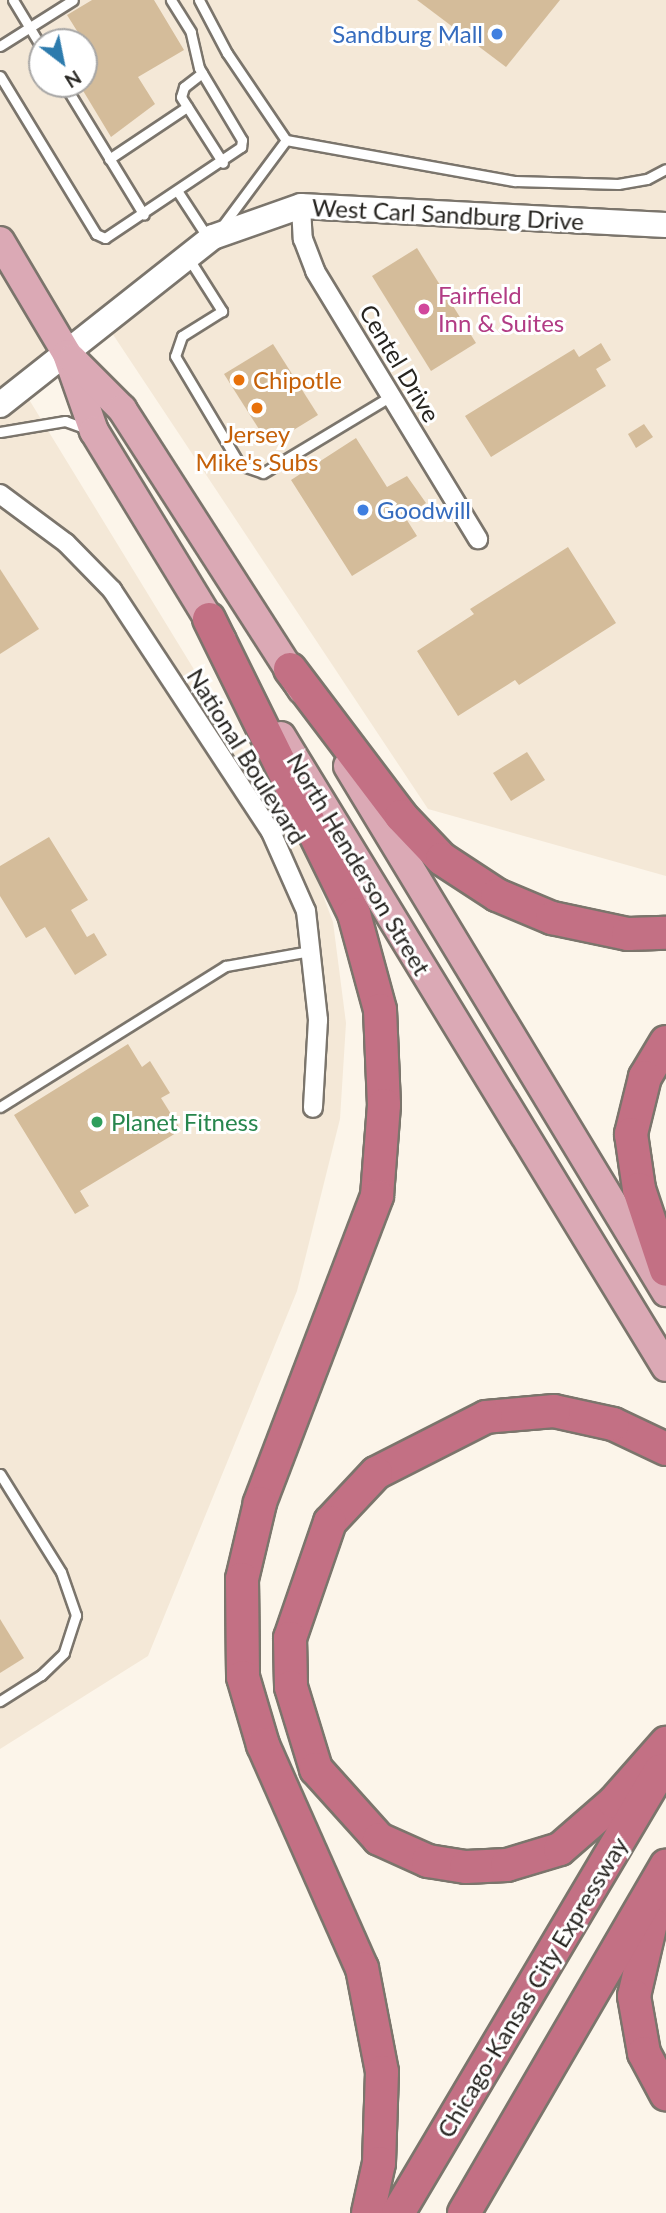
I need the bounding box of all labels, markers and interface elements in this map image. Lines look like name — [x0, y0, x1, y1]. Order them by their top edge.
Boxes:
place label: Sandburg Mall — [332, 20, 483, 48]
marker: Sandburg Mall — [489, 26, 505, 42]
north arrow — [28, 28, 98, 98]
text: N — [61, 66, 86, 93]
street label: West Carl Sandburg Drive — [311, 192, 585, 236]
place label: Fairfield Inn & Suites — [438, 281, 564, 337]
street label: Centel Drive — [354, 299, 446, 427]
marker: Fairfield Inn & Suites — [416, 301, 432, 317]
place label: Chipotle — [253, 366, 342, 394]
marker: Chipotle — [231, 372, 247, 388]
marker: Jersey Mike's Subs — [249, 400, 265, 416]
place label: Jersey Mike's Subs — [196, 420, 318, 476]
place label: Goodwill — [377, 496, 471, 524]
marker: Goodwill — [355, 502, 371, 518]
street label: National Boulevard — [181, 663, 313, 849]
street label: North Henderson Street — [281, 748, 437, 980]
place label: Planet Fitness — [111, 1108, 258, 1136]
marker: Planet Fitness — [89, 1114, 105, 1130]
street label: Chicago-Kansas City Expressway — [431, 1831, 633, 2143]

